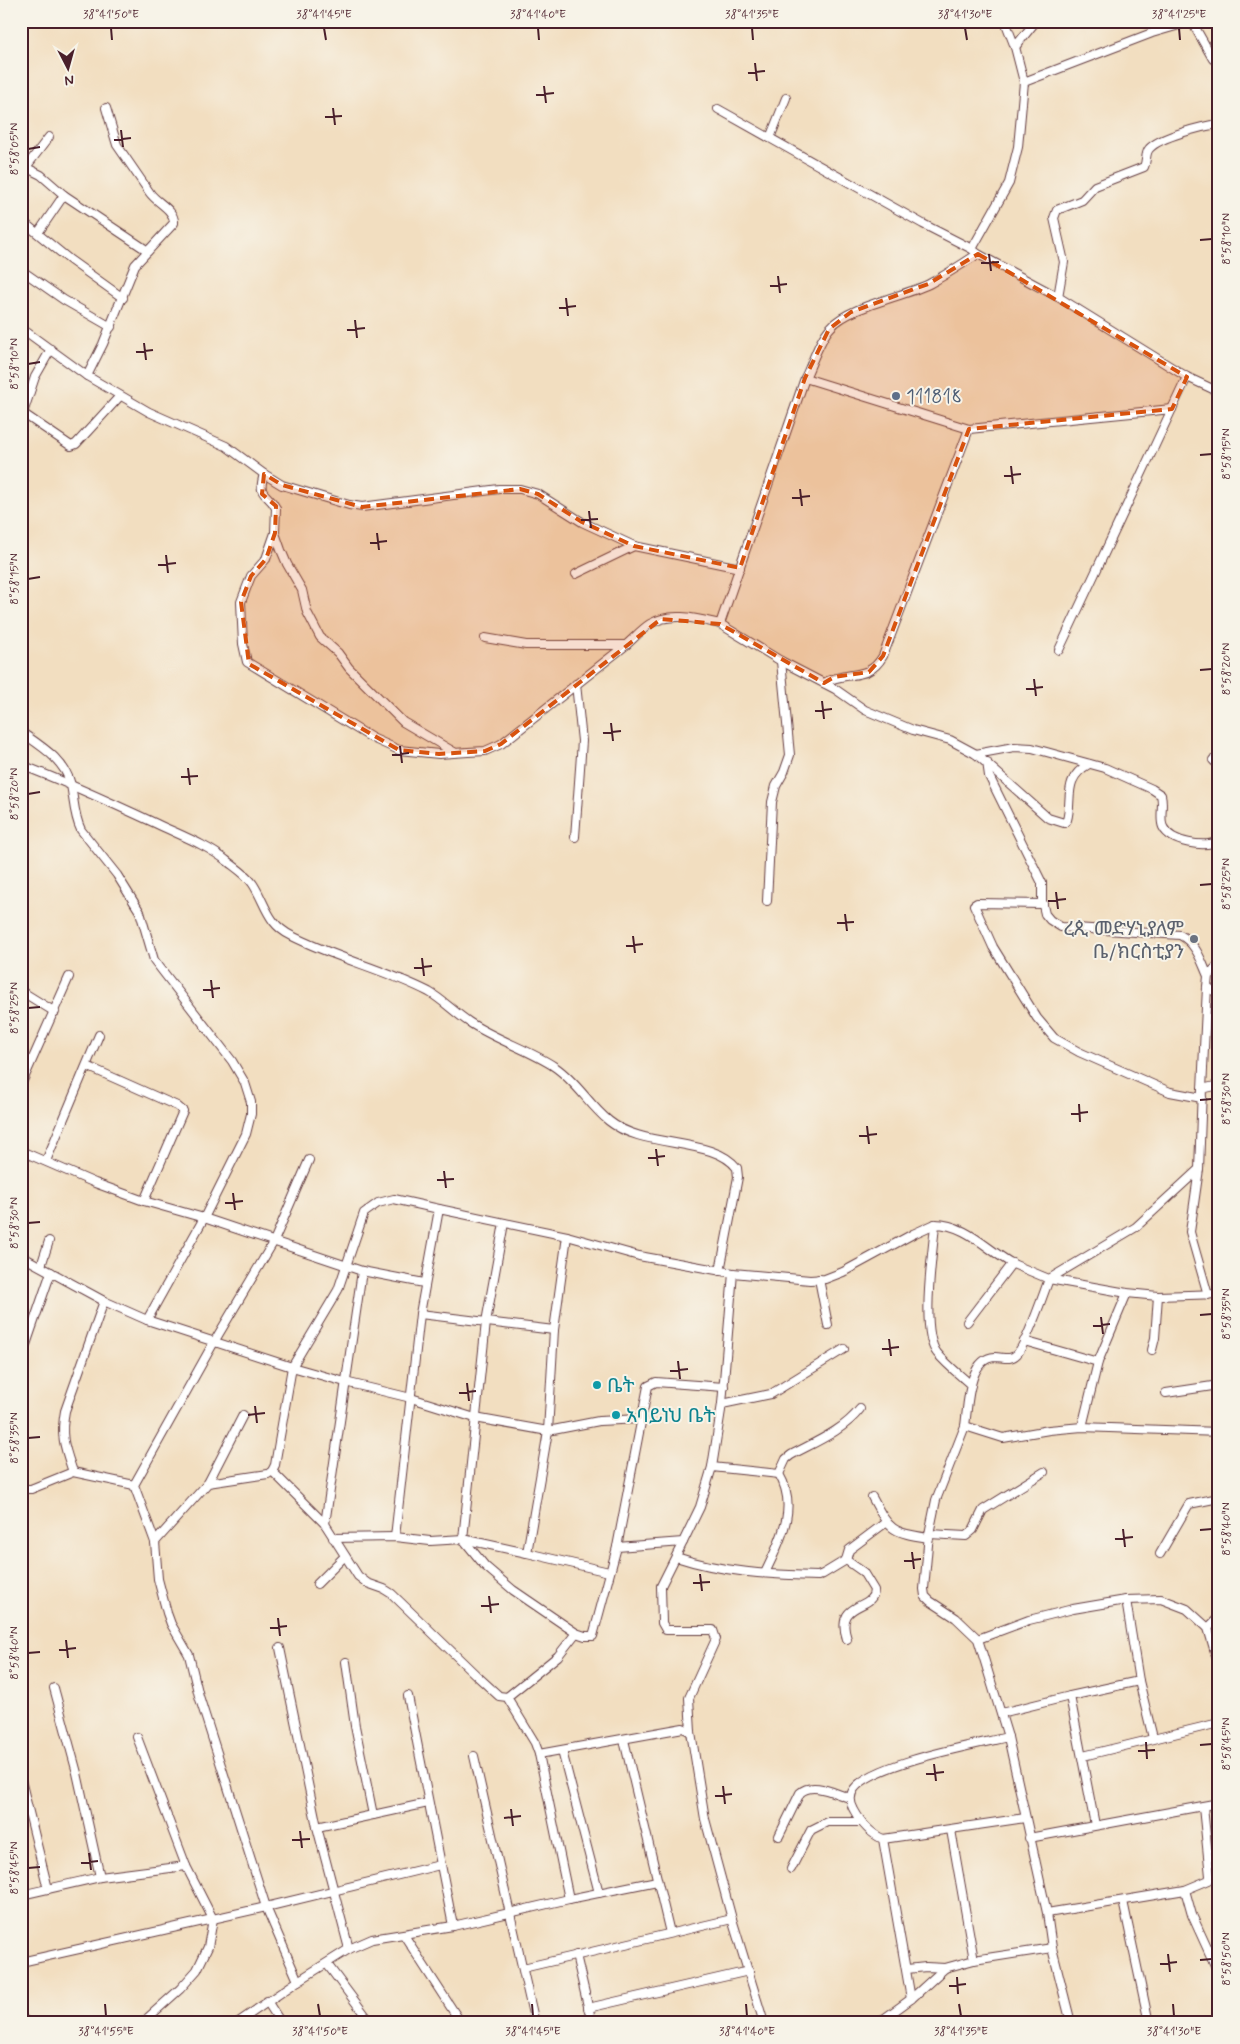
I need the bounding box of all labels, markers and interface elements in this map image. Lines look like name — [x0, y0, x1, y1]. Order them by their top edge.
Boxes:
text: 38°41'50"E — [83, 7, 139, 23]
text: 38°41'45"E — [296, 7, 352, 23]
text: 38°41'40"E — [510, 7, 566, 23]
text: 38°41'35"E — [725, 7, 779, 23]
text: 38°41'30"E — [938, 7, 992, 23]
text: 38°41'25"E — [1152, 7, 1206, 23]
north arrow — [42, 42, 92, 92]
text: N — [64, 70, 75, 89]
text: 8°58'05"N — [7, 123, 23, 175]
text: 8°58'10"N — [1219, 213, 1235, 265]
text: 8°58'10"N — [7, 338, 23, 390]
place label: 111818 — [906, 384, 962, 411]
marker: 111818 — [890, 390, 902, 402]
text: 8°58'15"N — [1219, 428, 1235, 480]
text: 8°58'15"N — [7, 553, 23, 605]
text: 8°58'20"N — [1219, 643, 1235, 695]
text: 8°58'20"N — [7, 768, 23, 820]
text: 8°58'25"N — [1219, 858, 1235, 910]
place label: ረጲ መድሃኒያለም ቤ/ክርስቲያን — [1064, 916, 1184, 966]
marker: ረጲ መድሃኒያለም ቤ/ክርስቲያን — [1188, 933, 1200, 945]
text: 8°58'25"N — [7, 982, 23, 1034]
text: 8°58'30"N — [1219, 1073, 1235, 1125]
text: 8°58'30"N — [7, 1197, 23, 1249]
text: 8°58'35"N — [1219, 1288, 1235, 1340]
place label: ቤት — [607, 1373, 635, 1400]
marker: ቤት — [591, 1379, 603, 1391]
place label: አባይነህ ቤት — [626, 1403, 715, 1430]
marker: አባይነህ ቤት — [610, 1409, 622, 1421]
text: 8°58'35"N — [7, 1412, 23, 1464]
text: 8°58'40"N — [1219, 1502, 1235, 1556]
text: 8°58'40"N — [7, 1626, 23, 1680]
text: 8°58'45"N — [1219, 1718, 1235, 1770]
text: 8°58'45"N — [7, 1842, 23, 1894]
text: 8°58'50"N — [1219, 1932, 1235, 1986]
text: 38°41'55"E — [78, 2024, 134, 2040]
text: 38°41'50"E — [292, 2024, 348, 2040]
text: 38°41'45"E — [505, 2024, 561, 2040]
text: 38°41'40"E — [719, 2024, 775, 2040]
text: 38°41'35"E — [934, 2024, 988, 2040]
text: 38°41'30"E — [1147, 2024, 1201, 2040]

